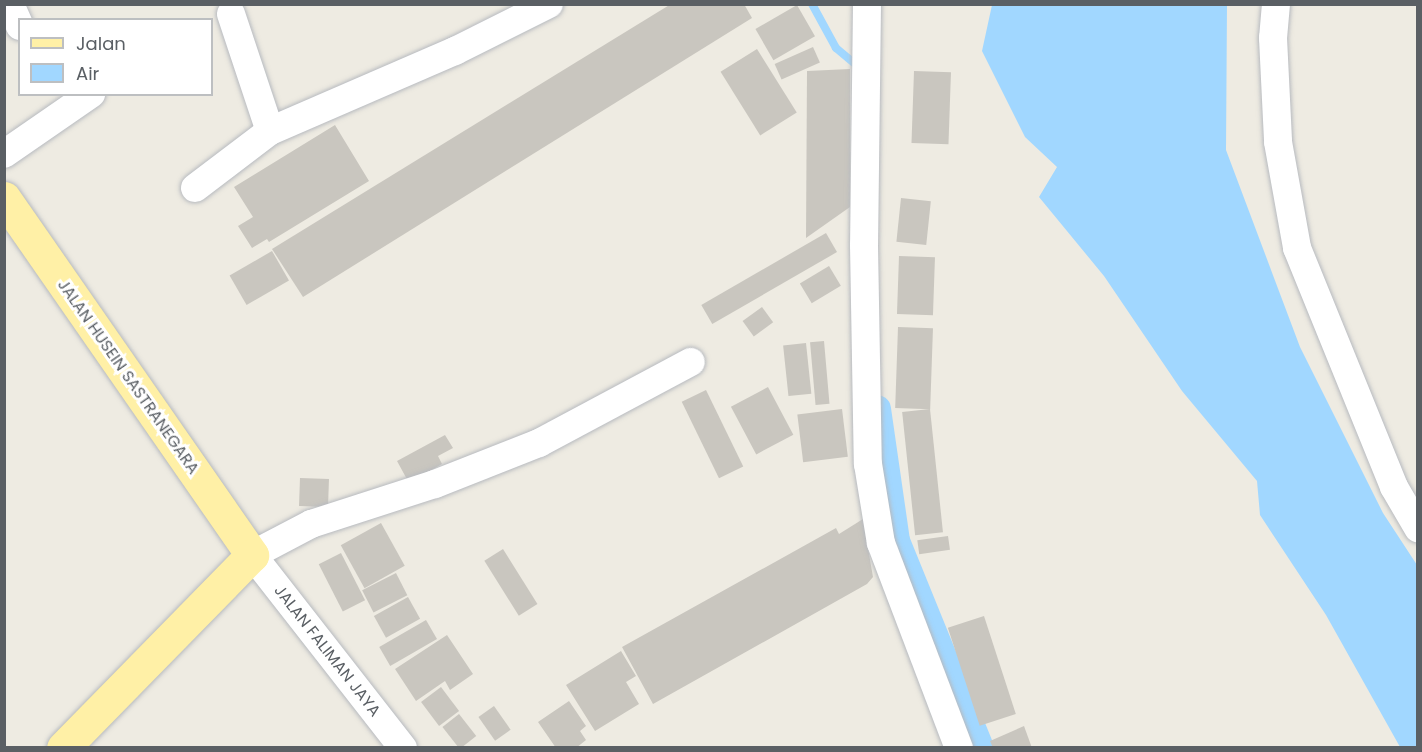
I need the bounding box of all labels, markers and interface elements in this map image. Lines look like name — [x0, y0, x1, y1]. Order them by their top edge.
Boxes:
legend — [18, 18, 213, 96]
text: Jalan — [76, 31, 126, 56]
text: Air — [76, 61, 99, 86]
street label: JALAN HUSEIN SASTRANEGARA — [53, 276, 203, 478]
street label: JALAN FALIMAN JAYA — [270, 581, 384, 721]

